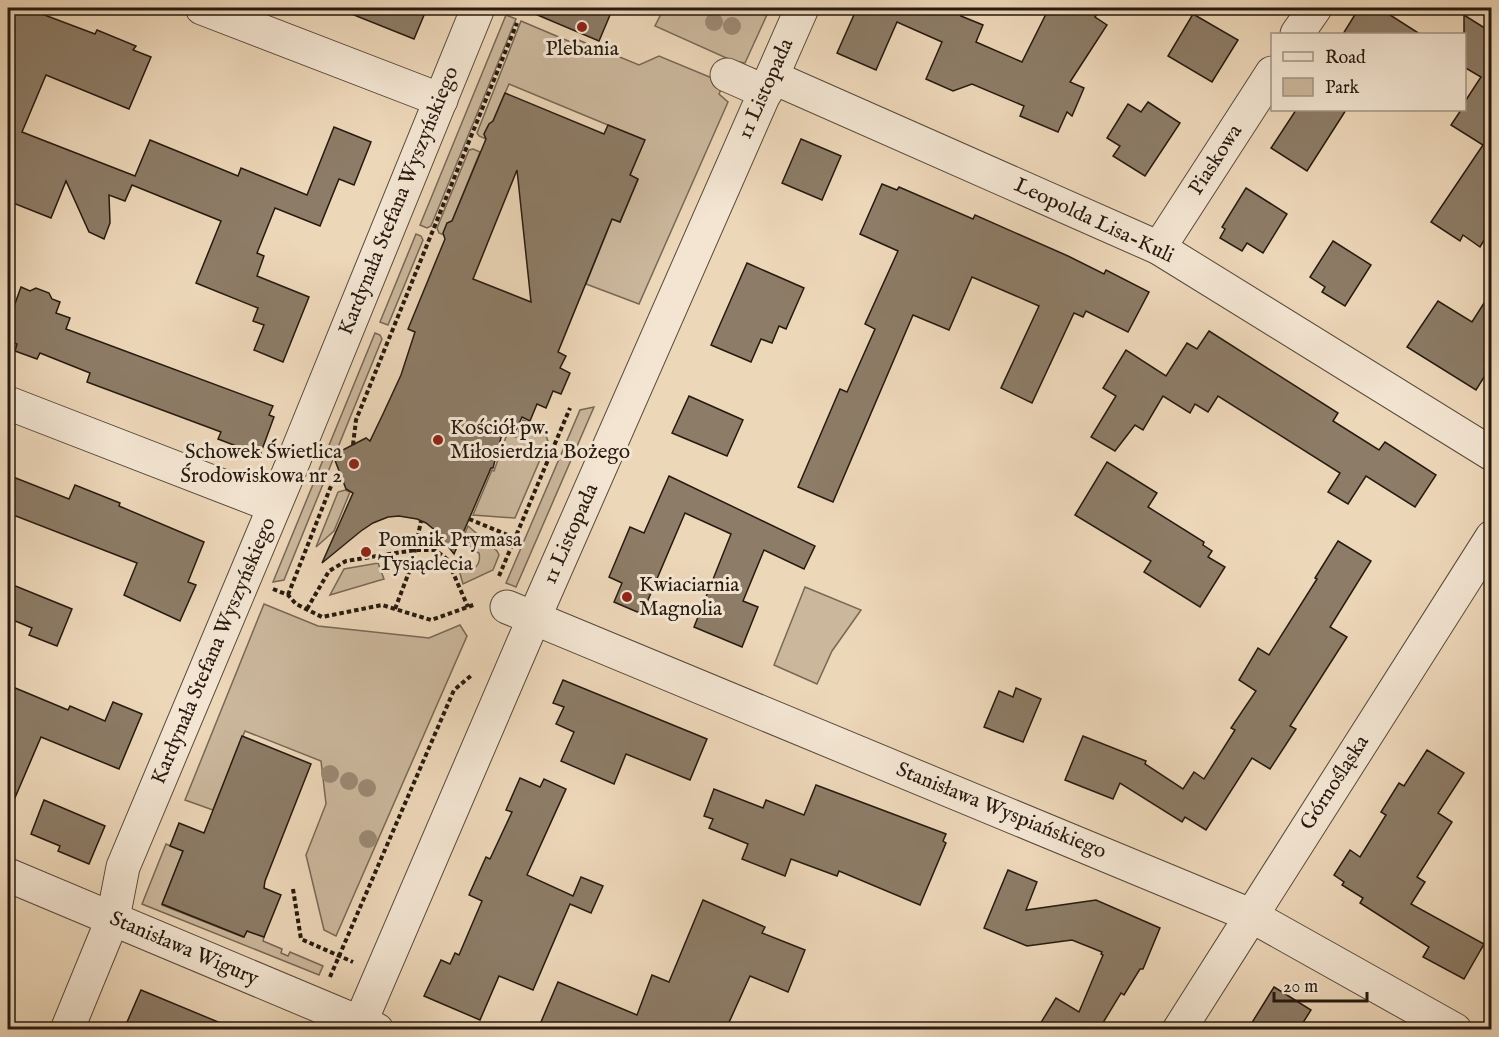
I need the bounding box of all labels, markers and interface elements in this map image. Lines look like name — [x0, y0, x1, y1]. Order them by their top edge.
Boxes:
marker: Plebania — [575, 20, 589, 34]
legend — [1271, 33, 1466, 111]
street label: 11 Listopada — [732, 34, 801, 144]
place label: Plebania — [545, 36, 620, 63]
text: Road — [1325, 47, 1366, 70]
street label: Kardynała Stefana Wyszyńskiego — [333, 63, 465, 339]
text: Park — [1325, 77, 1360, 100]
street label: Piaskowa — [1183, 119, 1249, 201]
street label: Leopolda Lisa-Kuli — [1010, 172, 1178, 270]
place label: Kościół pw. Miłosierdzia Bożego — [450, 415, 630, 466]
marker: Kościół pw. Miłosierdzia Bożego — [431, 433, 445, 447]
place label: Schowek Świetlica Środowiskowa nr 2 — [180, 438, 343, 490]
marker: Schowek Świetlica Środowiskowa nr 2 — [347, 457, 361, 471]
street label: 11 Listopada — [537, 479, 606, 589]
street label: Kardynała Stefana Wyszyńskiego — [145, 513, 283, 789]
place label: Pomnik Prymasa Tysiąclecia — [378, 527, 523, 578]
marker: Pomnik Prymasa Tysiąclecia — [359, 545, 373, 559]
place label: Kwiaciarnia Magnolia — [639, 572, 740, 623]
marker: Kwiaciarnia Magnolia — [620, 590, 634, 604]
street label: Górnośląska — [1294, 730, 1376, 836]
street label: Stanisława Wyspiańskiego — [892, 756, 1110, 866]
street label: Stanisława Wigury — [105, 905, 263, 993]
scale bar — [1274, 965, 1367, 1003]
text: 20 m — [1283, 976, 1318, 999]

